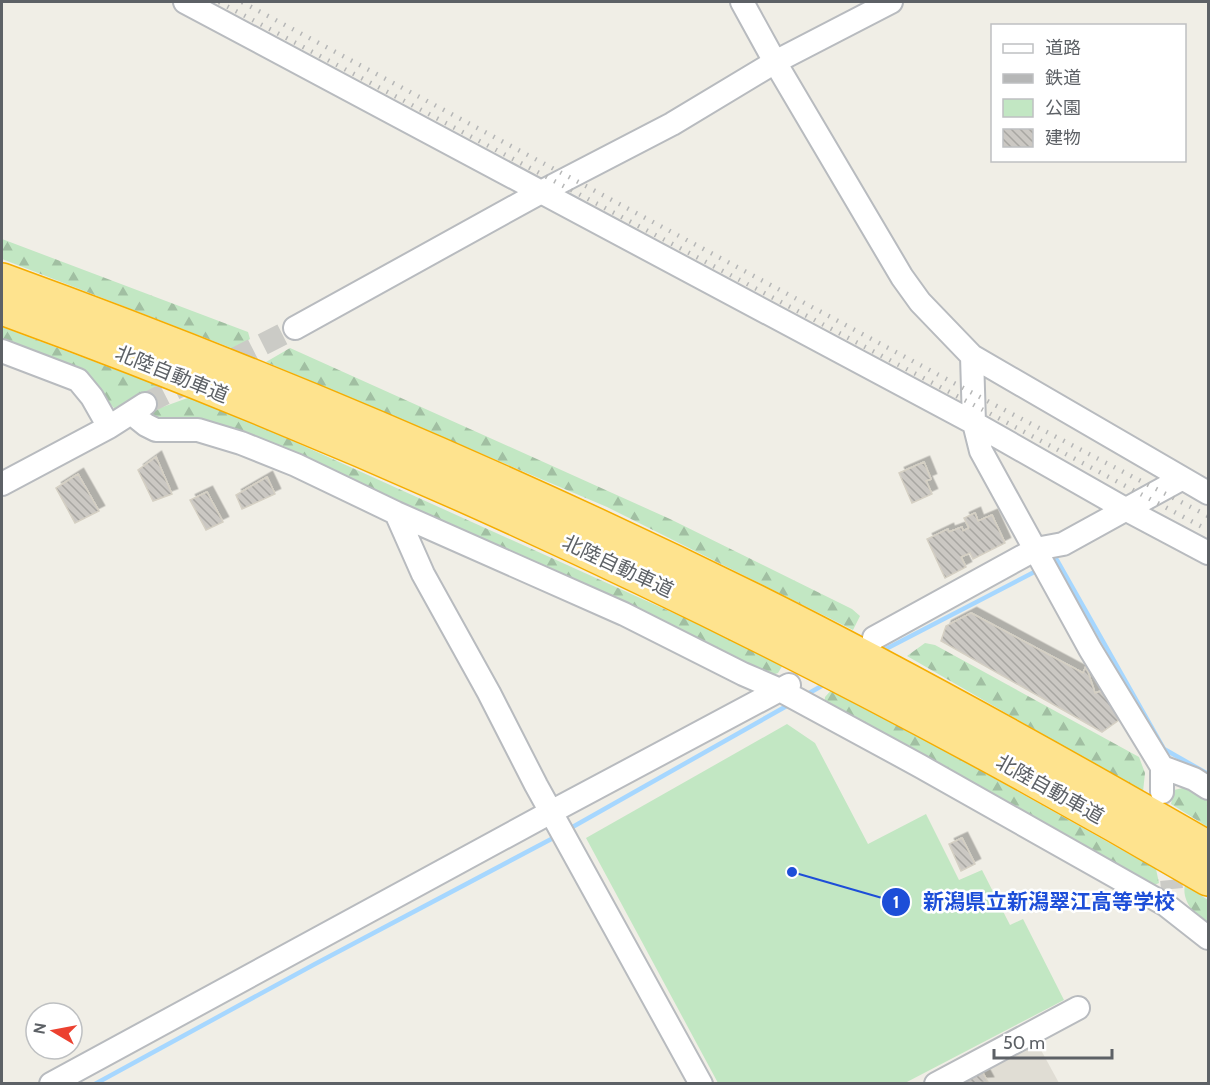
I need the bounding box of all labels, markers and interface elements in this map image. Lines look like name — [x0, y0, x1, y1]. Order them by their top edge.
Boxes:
legend — [991, 24, 1186, 162]
text: 道路 — [1045, 37, 1081, 59]
text: 鉄道 — [1045, 67, 1081, 89]
text: 公園 — [1045, 97, 1081, 119]
text: 建物 — [1045, 127, 1081, 149]
street label: 北陸自動車道 — [112, 340, 232, 408]
street label: 北陸自動車道 — [559, 530, 677, 602]
street label: 北陸自動車道 — [992, 749, 1108, 829]
callout: 新潟県立新潟翠江高等学校 — [881, 882, 1187, 921]
text: 新潟県立新潟翠江高等学校 — [923, 889, 1175, 914]
text: 1 — [893, 891, 899, 913]
north arrow — [24, 1001, 84, 1061]
text: N — [29, 1021, 50, 1036]
scale bar — [994, 1022, 1112, 1060]
text: 50 m — [1003, 1032, 1045, 1054]

